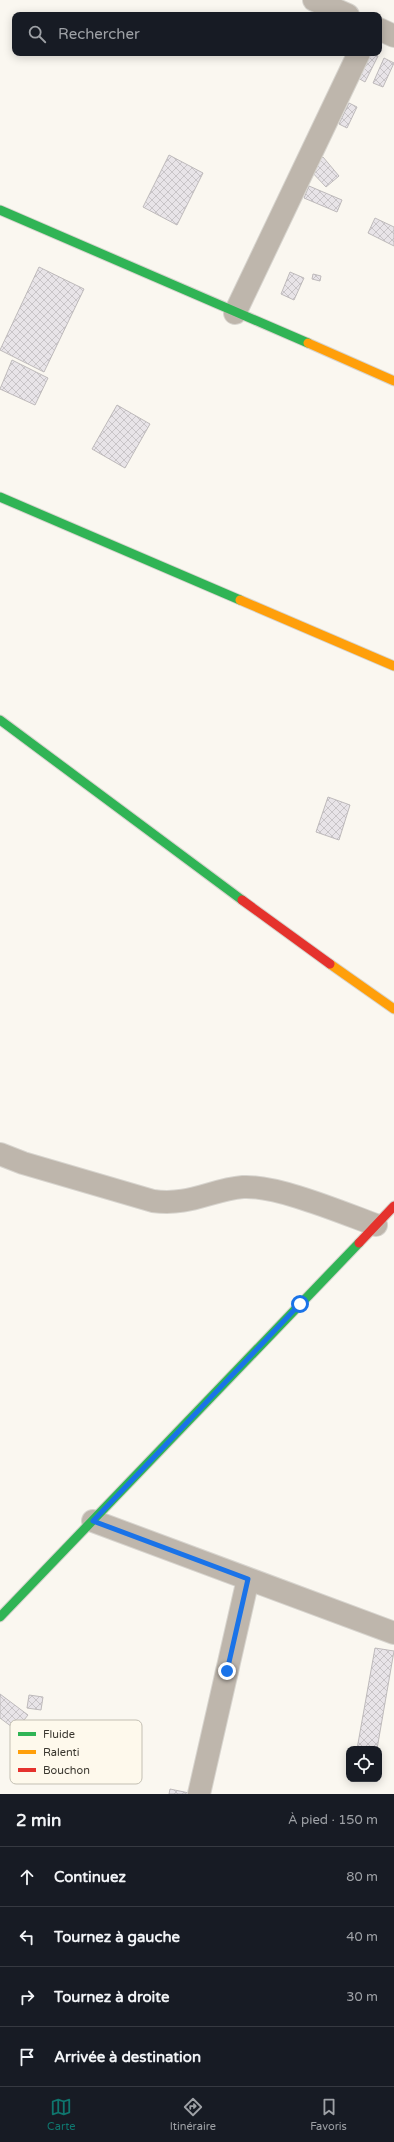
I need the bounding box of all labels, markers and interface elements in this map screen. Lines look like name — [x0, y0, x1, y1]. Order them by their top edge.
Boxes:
search box — [12, 12, 382, 56]
icon: search — [26, 23, 48, 45]
text: Rechercher — [58, 25, 140, 43]
route start — [291, 1295, 309, 1313]
route end — [218, 1662, 236, 1680]
legend — [10, 1720, 142, 1784]
text: Fluide — [43, 1728, 75, 1741]
text: Ralenti — [43, 1746, 80, 1759]
map controls — [346, 1746, 382, 1782]
button: locate — [346, 1746, 382, 1782]
text: Bouchon — [43, 1764, 90, 1777]
text: 2 min — [16, 1810, 61, 1831]
text: À pied · 150 m — [288, 1812, 378, 1828]
icon: ahead — [16, 1866, 38, 1888]
text: Continuez — [54, 1868, 126, 1886]
text: 80 m — [346, 1869, 378, 1885]
icon: left — [16, 1926, 38, 1948]
text: Tournez à gauche — [54, 1928, 180, 1946]
text: 40 m — [346, 1929, 378, 1945]
icon: right — [16, 1986, 38, 2008]
text: Tournez à droite — [54, 1988, 169, 2006]
text: 30 m — [346, 1989, 378, 2005]
icon: arrive — [16, 2046, 38, 2068]
text: Arrivée à destination — [54, 2048, 201, 2066]
tab: Carte — [47, 2096, 76, 2133]
tab: Itinéraire — [170, 2096, 216, 2133]
tab: Favoris — [310, 2096, 347, 2133]

